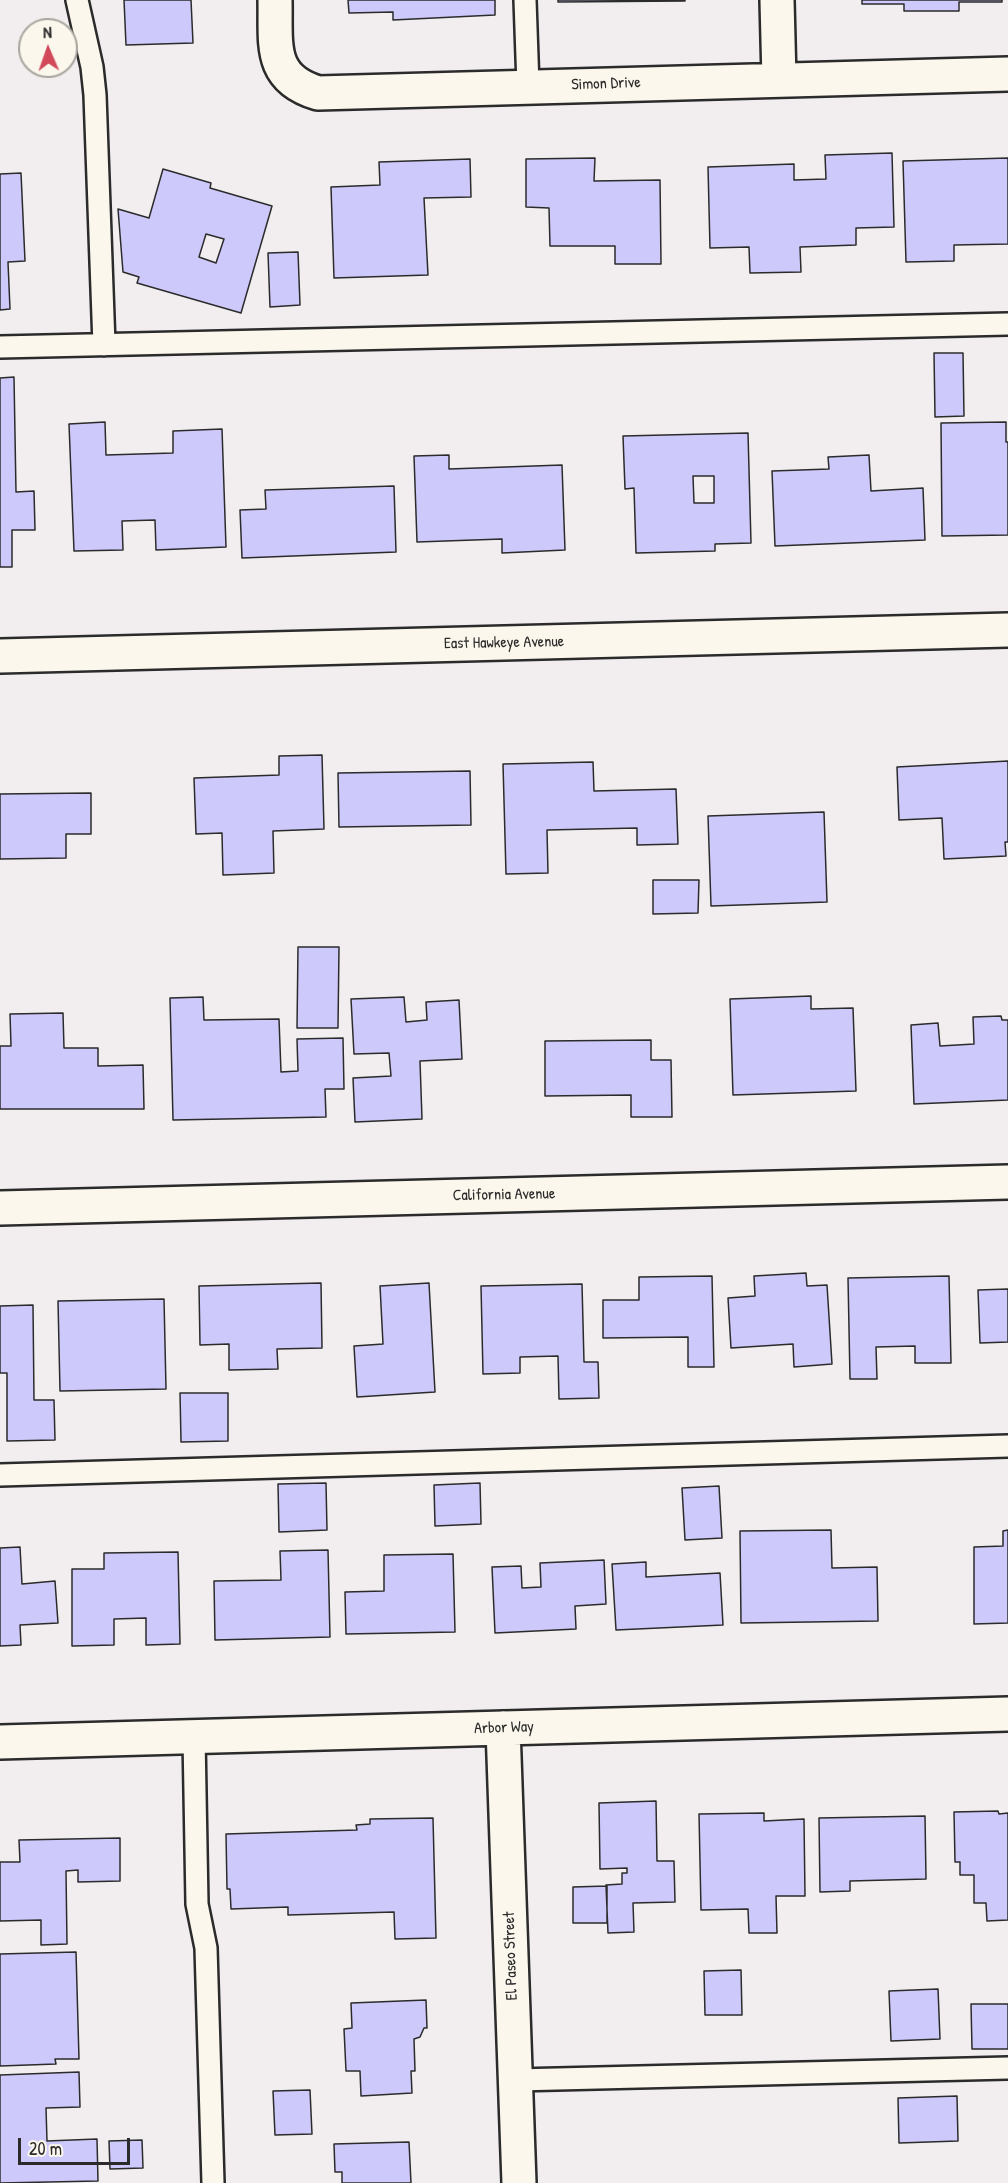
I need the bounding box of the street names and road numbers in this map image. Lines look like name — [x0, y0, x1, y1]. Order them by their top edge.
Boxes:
street label: Simon Drive — [571, 73, 641, 95]
street label: East Hawkeye Avenue — [444, 632, 564, 654]
street label: California Avenue — [453, 1185, 555, 1205]
street label: Arbor Way — [474, 1717, 534, 1739]
street label: El Paseo Street — [500, 1911, 522, 2001]

